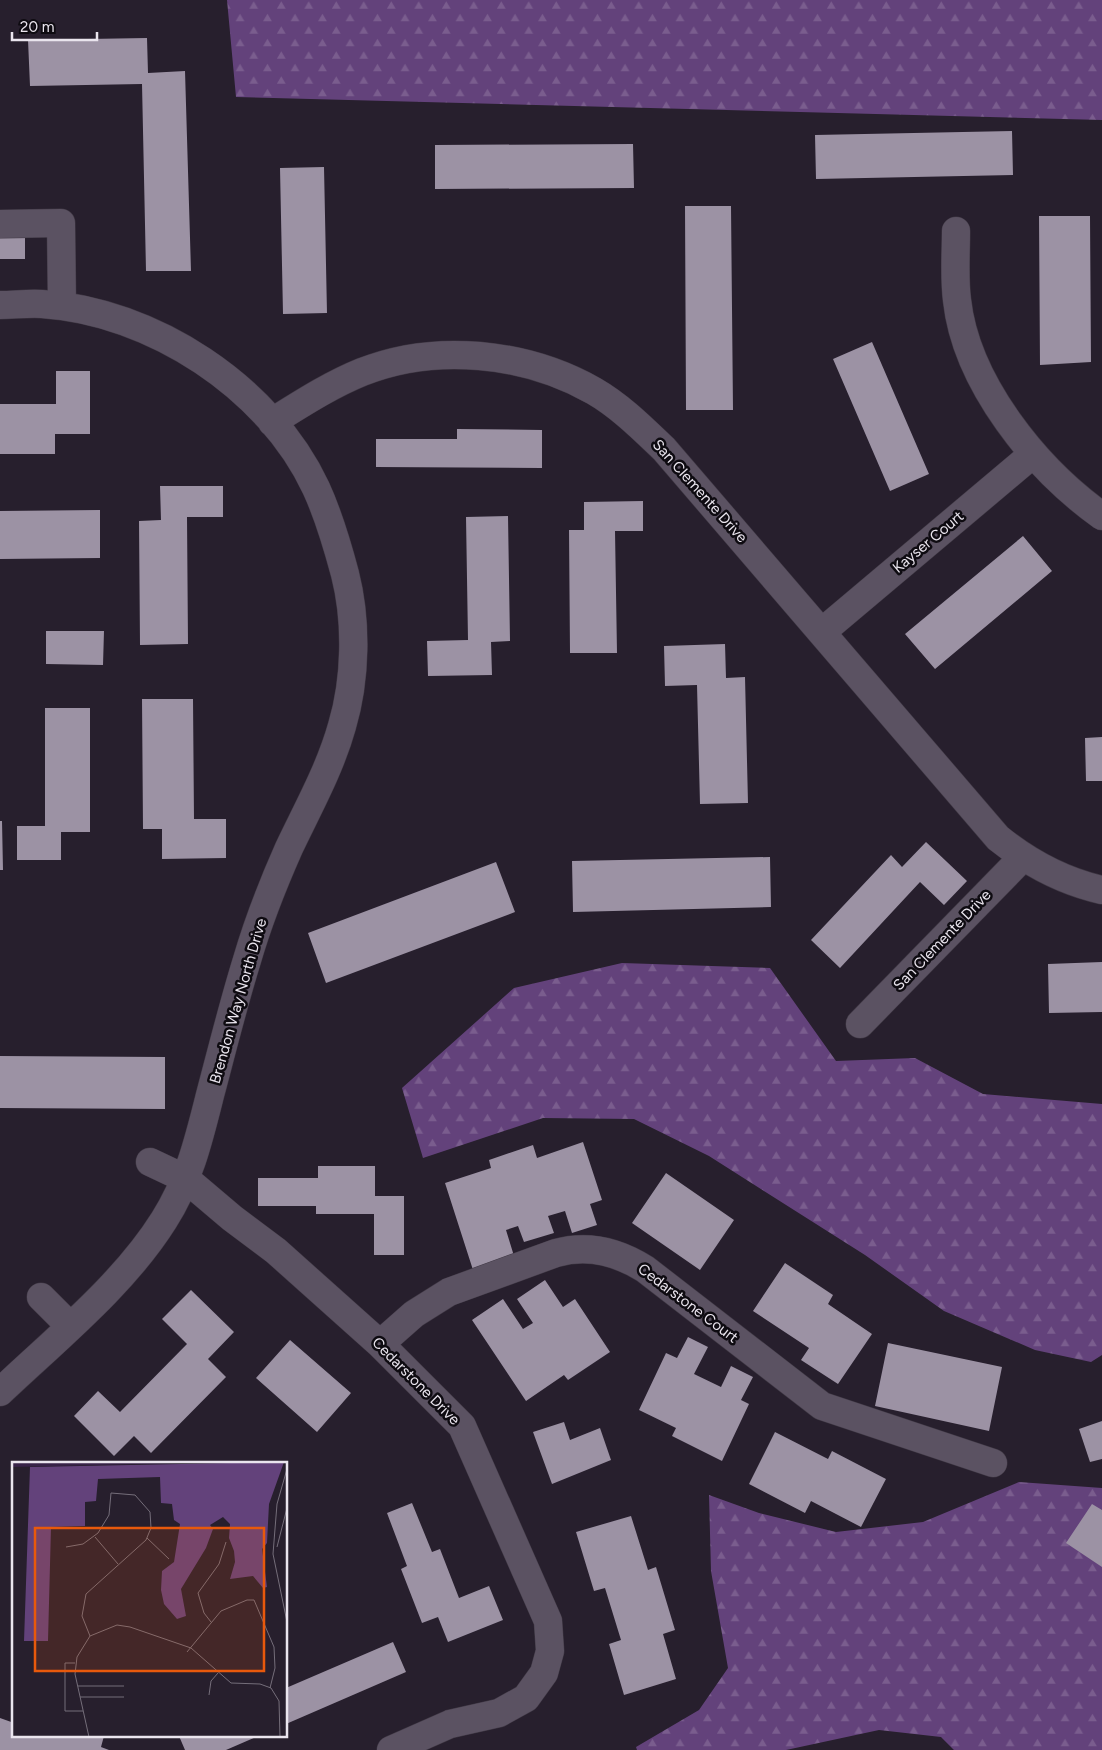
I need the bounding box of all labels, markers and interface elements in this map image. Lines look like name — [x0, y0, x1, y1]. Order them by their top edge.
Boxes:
scale bar — [12, 10, 98, 42]
text: 20 m — [20, 18, 54, 36]
street label: San Clemente Drive — [649, 436, 751, 546]
street label: Kayser Court — [889, 507, 967, 577]
street label: San Clemente Drive — [889, 886, 995, 994]
street label: Brendon Way North Drive — [206, 916, 270, 1086]
street label: Cedarstone Court — [634, 1259, 742, 1347]
street label: Cedarstone Drive — [368, 1333, 464, 1429]
inset map — [12, 1462, 288, 1738]

